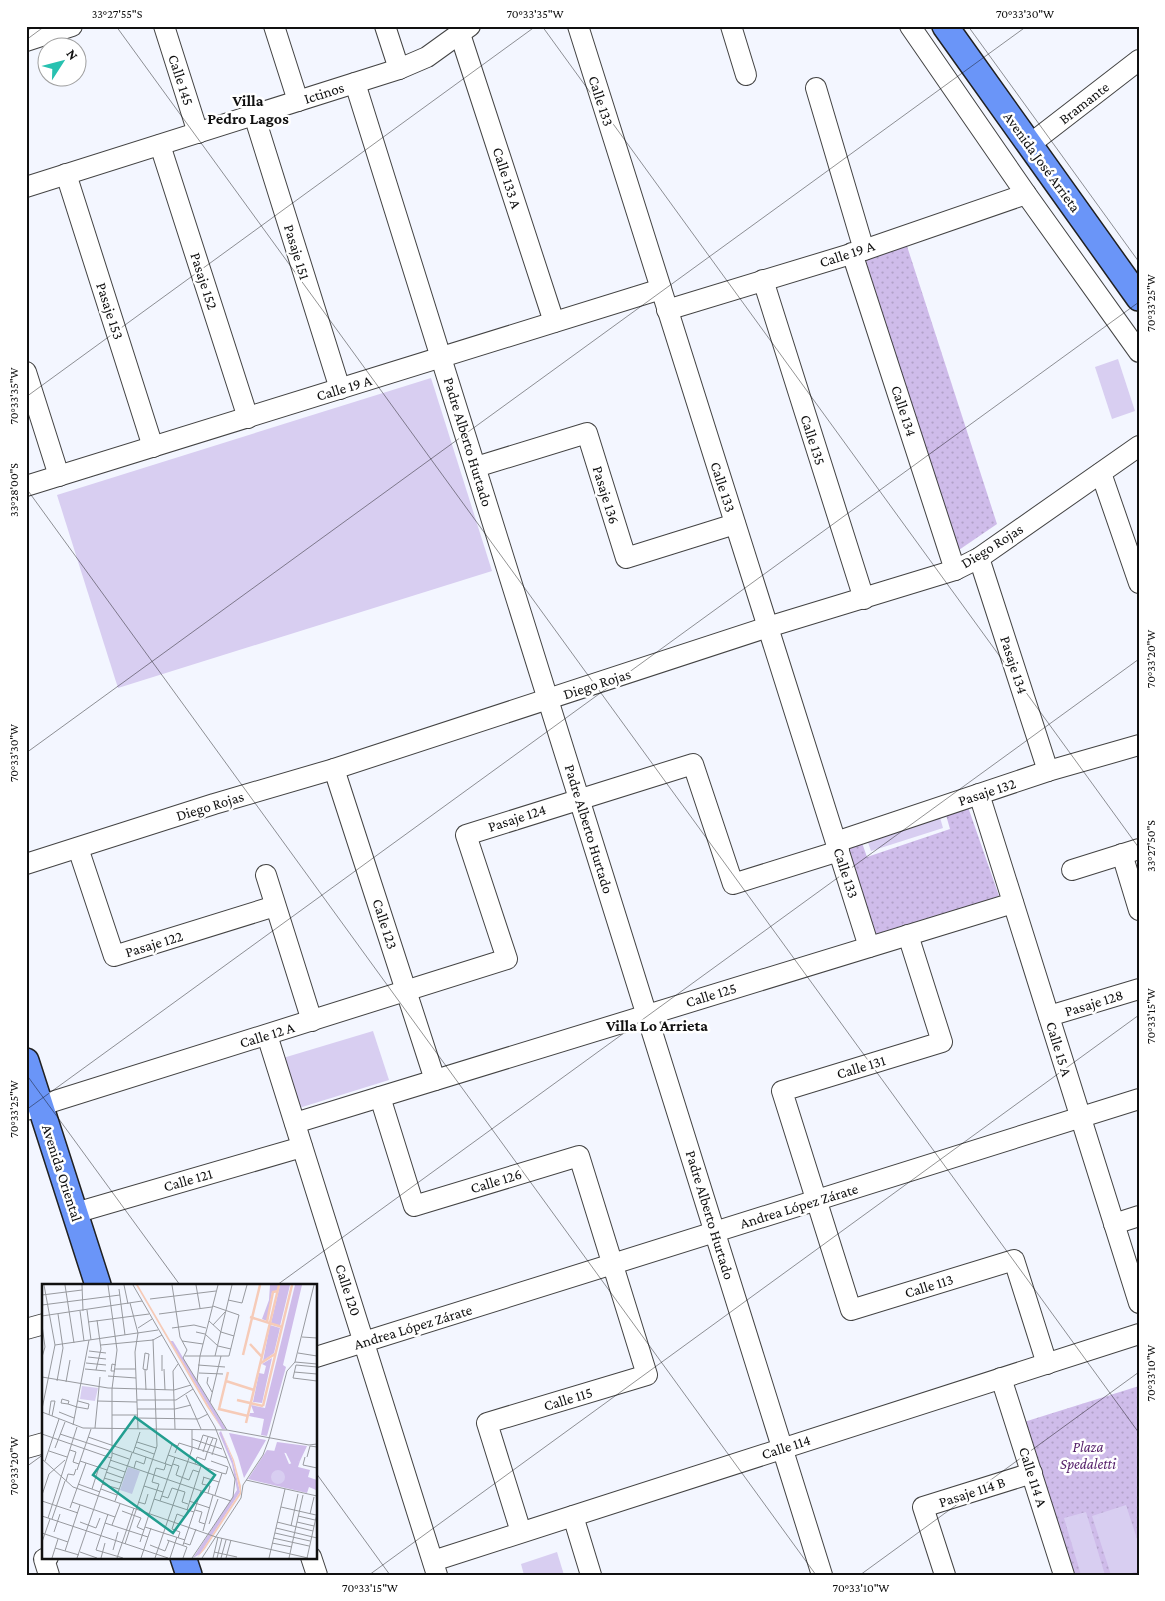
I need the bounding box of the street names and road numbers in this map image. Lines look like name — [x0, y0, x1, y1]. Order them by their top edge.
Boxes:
street label: Calle 145 — [165, 52, 197, 108]
street label: Calle 133 — [585, 74, 617, 128]
street label: Bramante — [1056, 78, 1112, 127]
street label: Ictinos — [302, 79, 346, 107]
street label: Avenida José Arrieta — [999, 109, 1084, 216]
street label: Calle 133 A — [490, 145, 525, 211]
street label: Pasaje 151 — [280, 222, 313, 282]
street label: Calle 19 A — [817, 237, 877, 270]
street label: Pasaje 152 — [186, 250, 221, 312]
street label: Pasaje 153 — [92, 280, 127, 342]
street label: Calle 19 A — [314, 372, 374, 404]
street label: Padre Alberto Hurtado — [441, 376, 495, 508]
street label: Calle 134 — [888, 383, 920, 439]
street label: Calle 135 — [797, 413, 829, 467]
street label: Calle 133 — [707, 460, 739, 514]
street label: Pasaje 136 — [589, 464, 622, 526]
street label: Diego Rojas — [958, 521, 1027, 572]
street label: Pasaje 134 — [996, 634, 1031, 696]
street label: Diego Rojas — [561, 666, 633, 703]
street label: Padre Alberto Hurtado — [562, 763, 616, 895]
street label: Pasaje 132 — [956, 775, 1018, 810]
street label: Diego Rojas — [174, 788, 246, 825]
street label: Pasaje 124 — [486, 801, 548, 836]
street label: Calle 133 — [830, 846, 862, 900]
street label: Calle 123 — [369, 897, 401, 951]
street label: Pasaje 122 — [123, 928, 185, 961]
street label: Calle 125 — [684, 980, 738, 1010]
street label: Pasaje 128 — [1063, 987, 1125, 1020]
street label: Calle 12 A — [238, 1019, 297, 1051]
street label: Calle 15 A — [1043, 1020, 1075, 1079]
street label: Calle 131 — [835, 1052, 887, 1082]
street label: Avenida Oriental — [39, 1123, 85, 1224]
street label: Padre Alberto Hurtado — [683, 1149, 737, 1281]
street label: Calle 121 — [162, 1165, 214, 1195]
street label: Calle 126 — [468, 1166, 524, 1196]
street label: Andrea López Zárate — [738, 1180, 861, 1233]
street label: Calle 120 — [332, 1262, 364, 1318]
street label: Calle 113 — [903, 1271, 955, 1301]
street label: Andrea López Zárate — [352, 1301, 475, 1354]
street label: Calle 115 — [542, 1384, 594, 1414]
street label: Calle 114 — [759, 1432, 813, 1462]
street label: Calle 114 A — [1016, 1445, 1050, 1509]
street label: Pasaje 114 B — [937, 1474, 1007, 1511]

